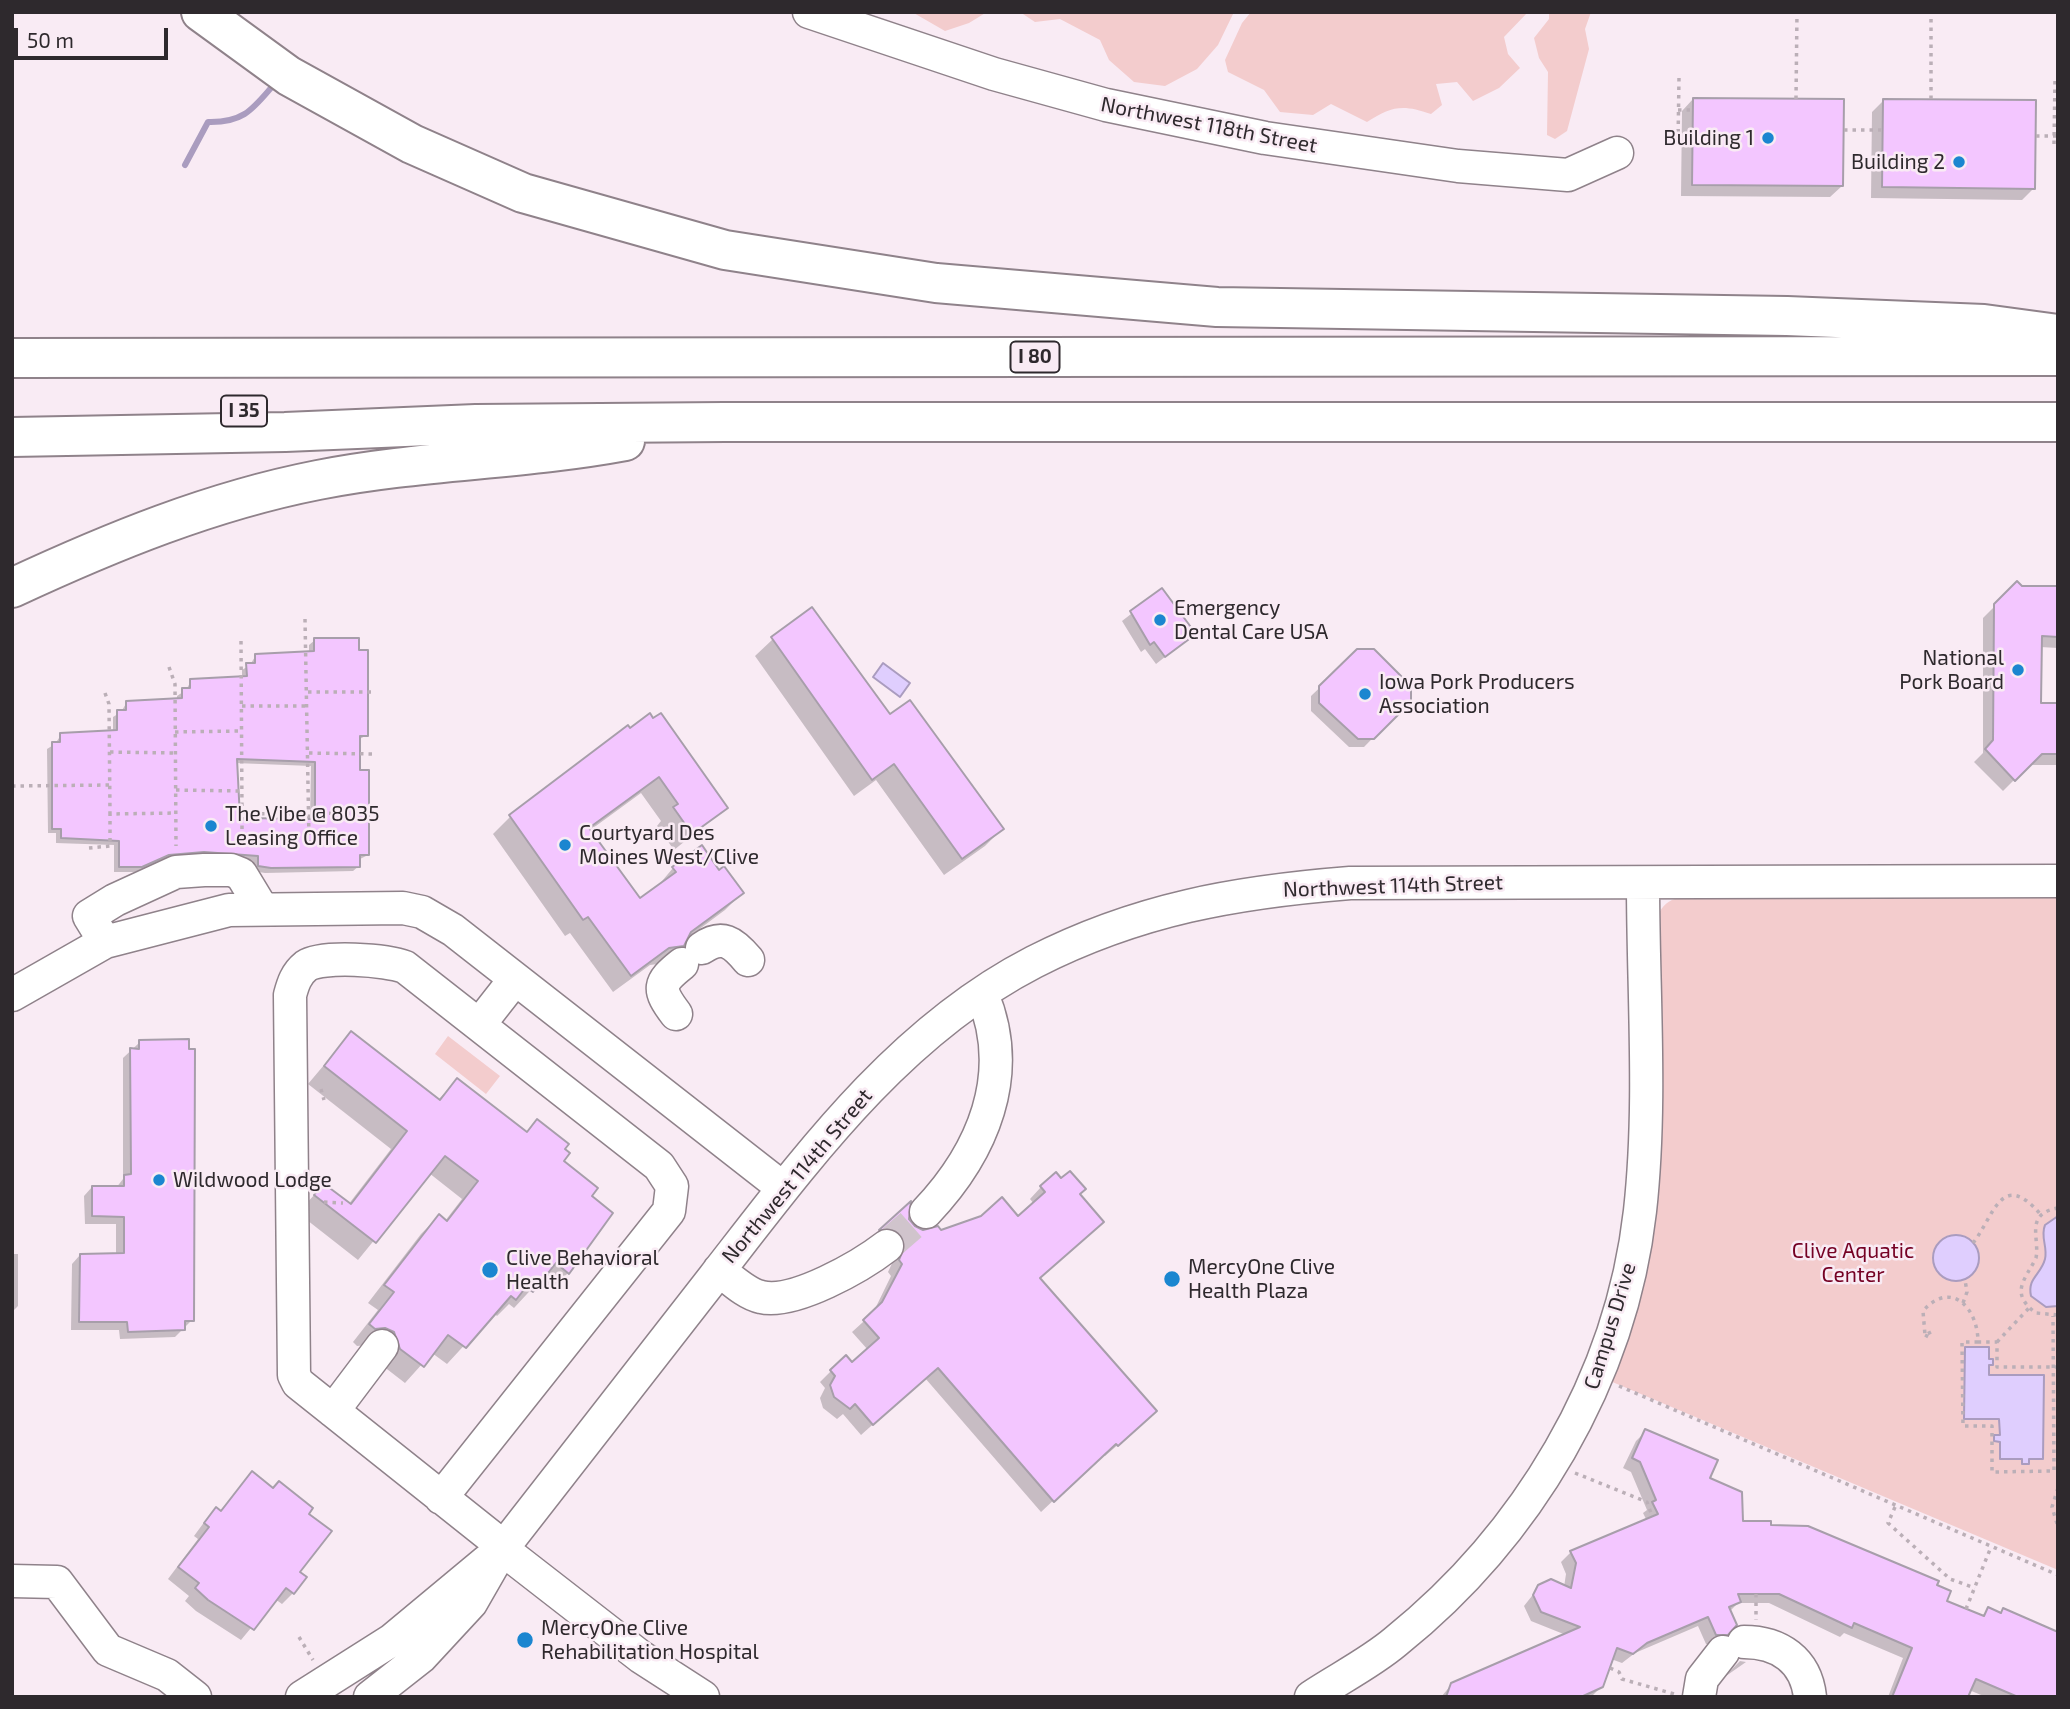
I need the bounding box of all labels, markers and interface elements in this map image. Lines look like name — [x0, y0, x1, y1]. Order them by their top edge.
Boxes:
scale bar — [18, 14, 172, 58]
text: 50 m — [27, 27, 74, 52]
street label: Northwest 118th Street — [1099, 92, 1319, 158]
place label: Building 1 — [1663, 125, 1754, 151]
marker: Building 1 — [1760, 130, 1776, 146]
place label: Building 2 — [1851, 149, 1945, 175]
marker: Building 2 — [1951, 154, 1967, 170]
road number: I 80 — [1010, 342, 1060, 372]
road number: I 35 — [221, 396, 267, 426]
place label: Emergency Dental Care USA — [1174, 595, 1328, 645]
marker: Emergency Dental Care USA — [1152, 612, 1168, 628]
place label: National Pork Board — [1899, 645, 2004, 695]
marker: National Pork Board — [2010, 662, 2026, 678]
place label: Iowa Pork Producers Association — [1379, 669, 1575, 719]
marker: Iowa Pork Producers Association — [1357, 686, 1373, 702]
place label: The Vibe @ 8035 Leasing Office — [225, 801, 379, 851]
marker: The Vibe @ 8035 Leasing Office — [203, 818, 219, 834]
place label: Courtyard Des Moines West/Clive — [579, 820, 759, 870]
marker: Courtyard Des Moines West/Clive — [557, 837, 573, 853]
street label: Northwest 114th Street — [1283, 870, 1503, 902]
street label: Northwest 114th Street — [717, 1084, 877, 1268]
place label: Wildwood Lodge — [173, 1167, 332, 1193]
marker: Wildwood Lodge — [151, 1172, 167, 1188]
park label: Clive Aquatic Center — [1792, 1238, 1914, 1288]
place label: Clive Behavioral Health — [506, 1245, 659, 1295]
place label: MercyOne Clive Health Plaza — [1188, 1254, 1335, 1304]
marker: Clive Behavioral Health — [480, 1260, 500, 1280]
street label: Campus Drive — [1579, 1260, 1641, 1392]
marker: MercyOne Clive Health Plaza — [1162, 1269, 1182, 1289]
place label: MercyOne Clive Rehabilitation Hospital — [541, 1615, 759, 1665]
marker: MercyOne Clive Rehabilitation Hospital — [515, 1630, 535, 1650]

